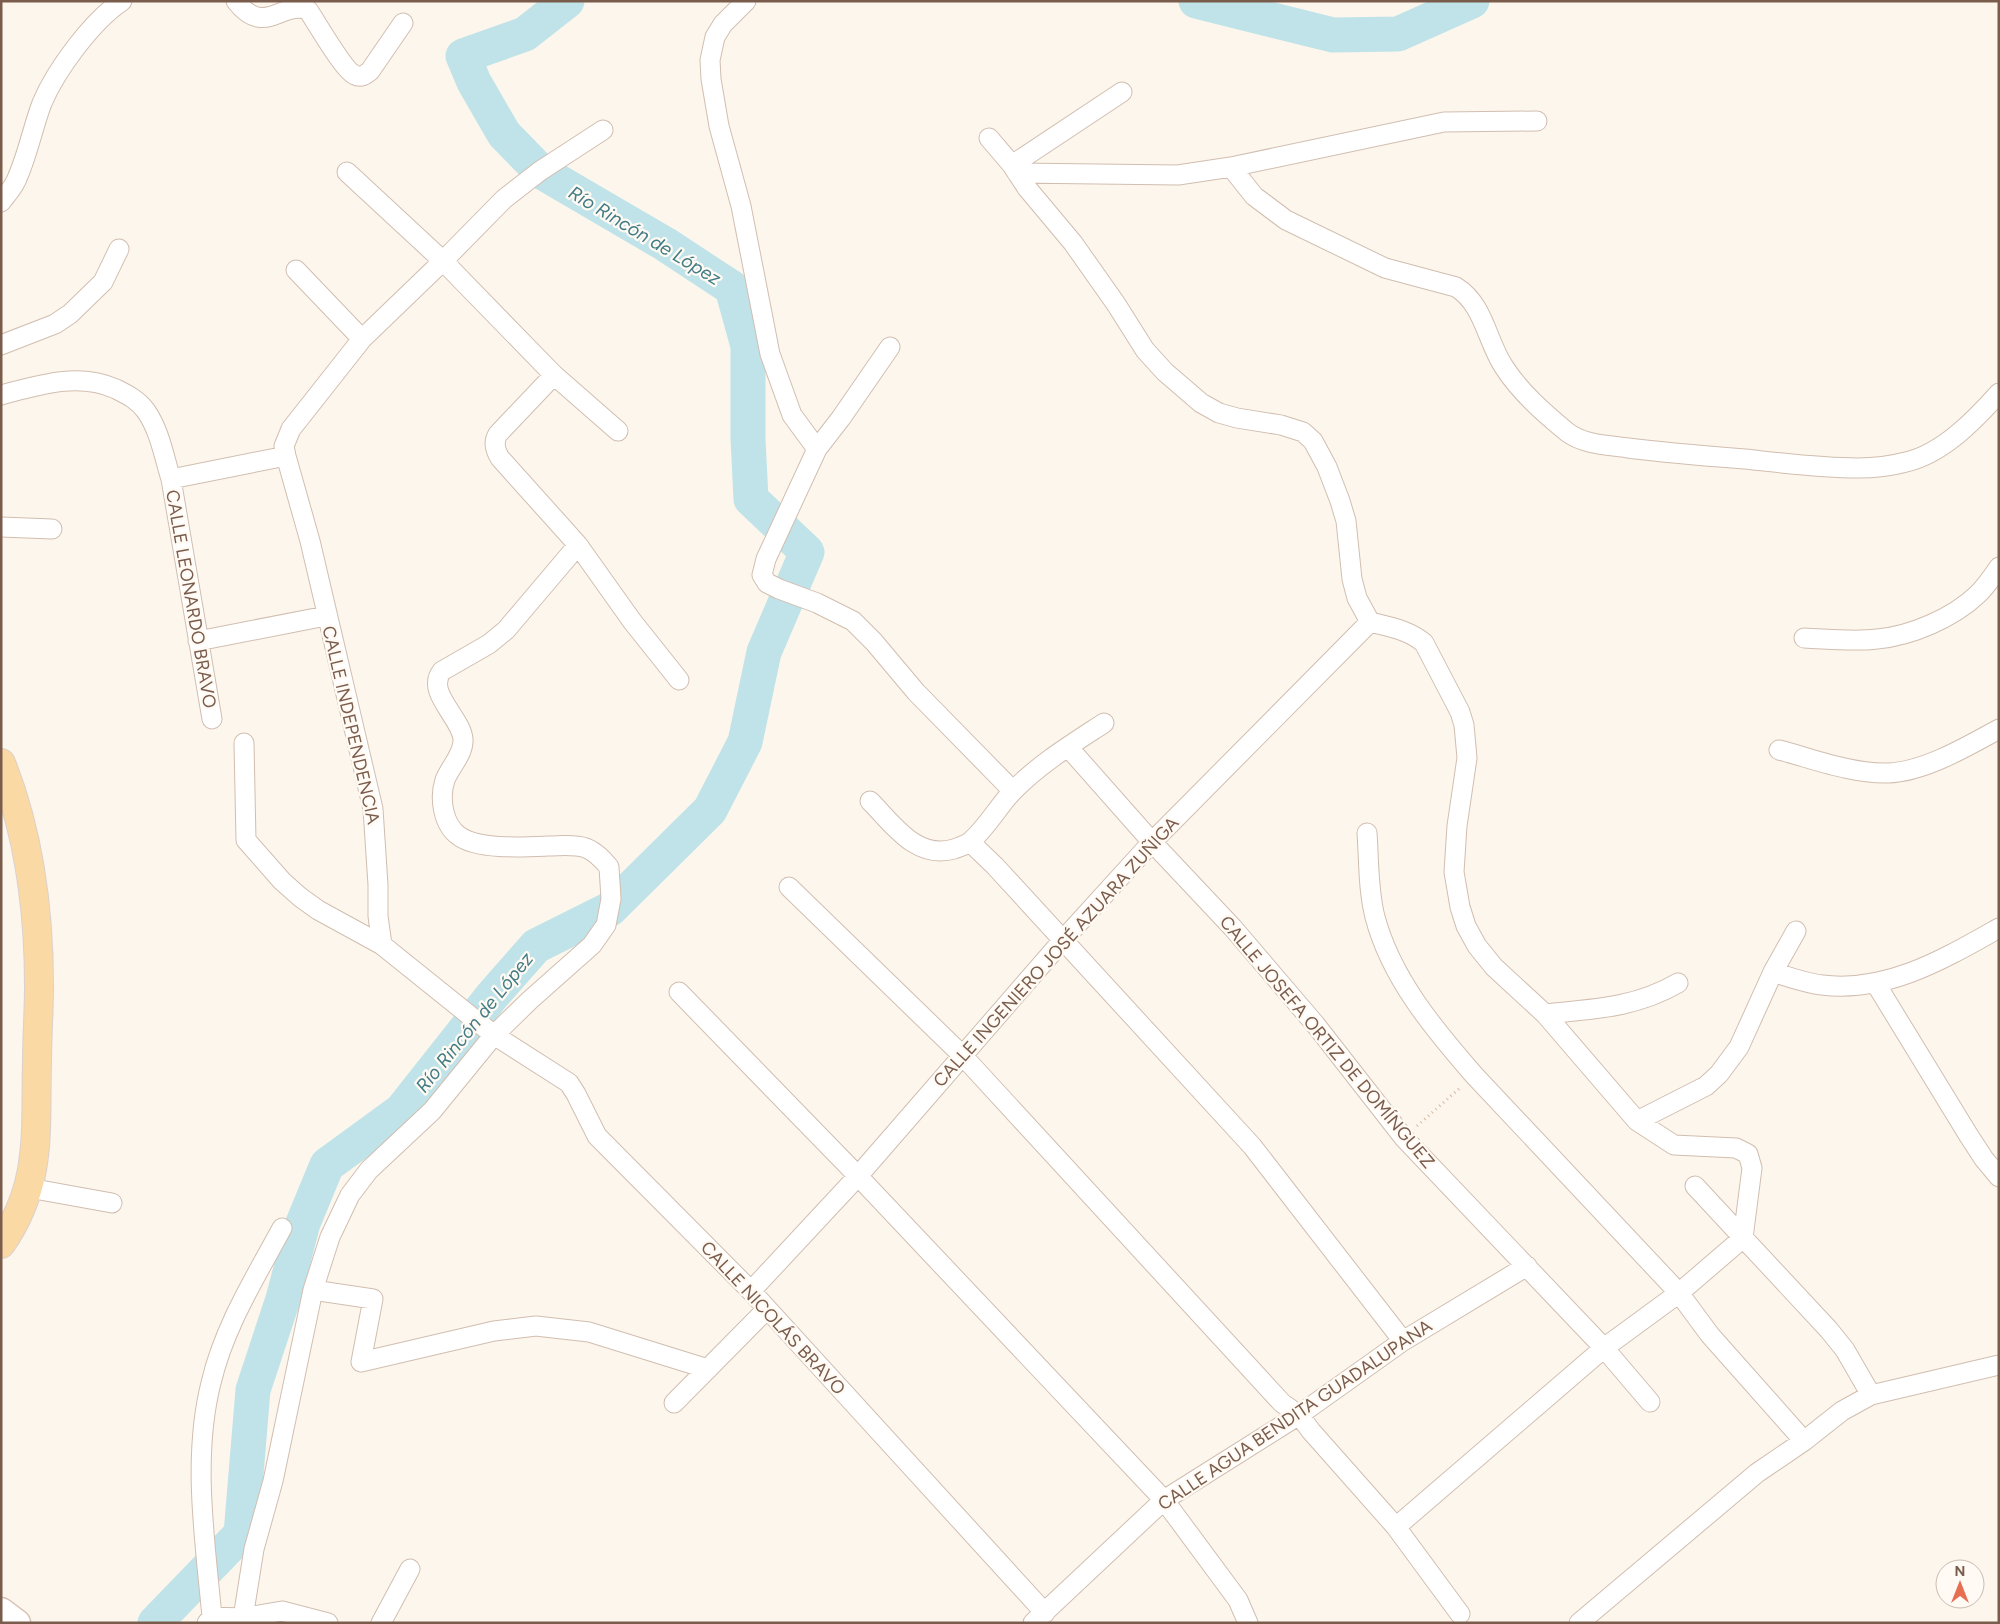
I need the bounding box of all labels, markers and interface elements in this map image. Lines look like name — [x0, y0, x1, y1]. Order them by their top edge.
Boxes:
water label: Río Rincón de López — [564, 181, 726, 290]
street label: CALLE LEONARDO BRAVO — [161, 488, 221, 710]
street label: CALLE INDEPENDENCIA — [317, 624, 385, 826]
street label: CALLE INGENIERO JOSÉ AZUARA ZUÑIGA — [929, 812, 1183, 1092]
street label: CALLE JOSEFA ORTIZ DE DOMÍNGUEZ — [1215, 911, 1439, 1173]
water label: Río Rincón de López — [411, 947, 538, 1097]
street label: CALLE NICOLÁS BRAVO — [696, 1237, 850, 1399]
street label: CALLE AGUA BENDITA GUADALUPANA — [1154, 1315, 1436, 1515]
north arrow — [1935, 1559, 1985, 1609]
text: N — [1955, 1563, 1965, 1580]

